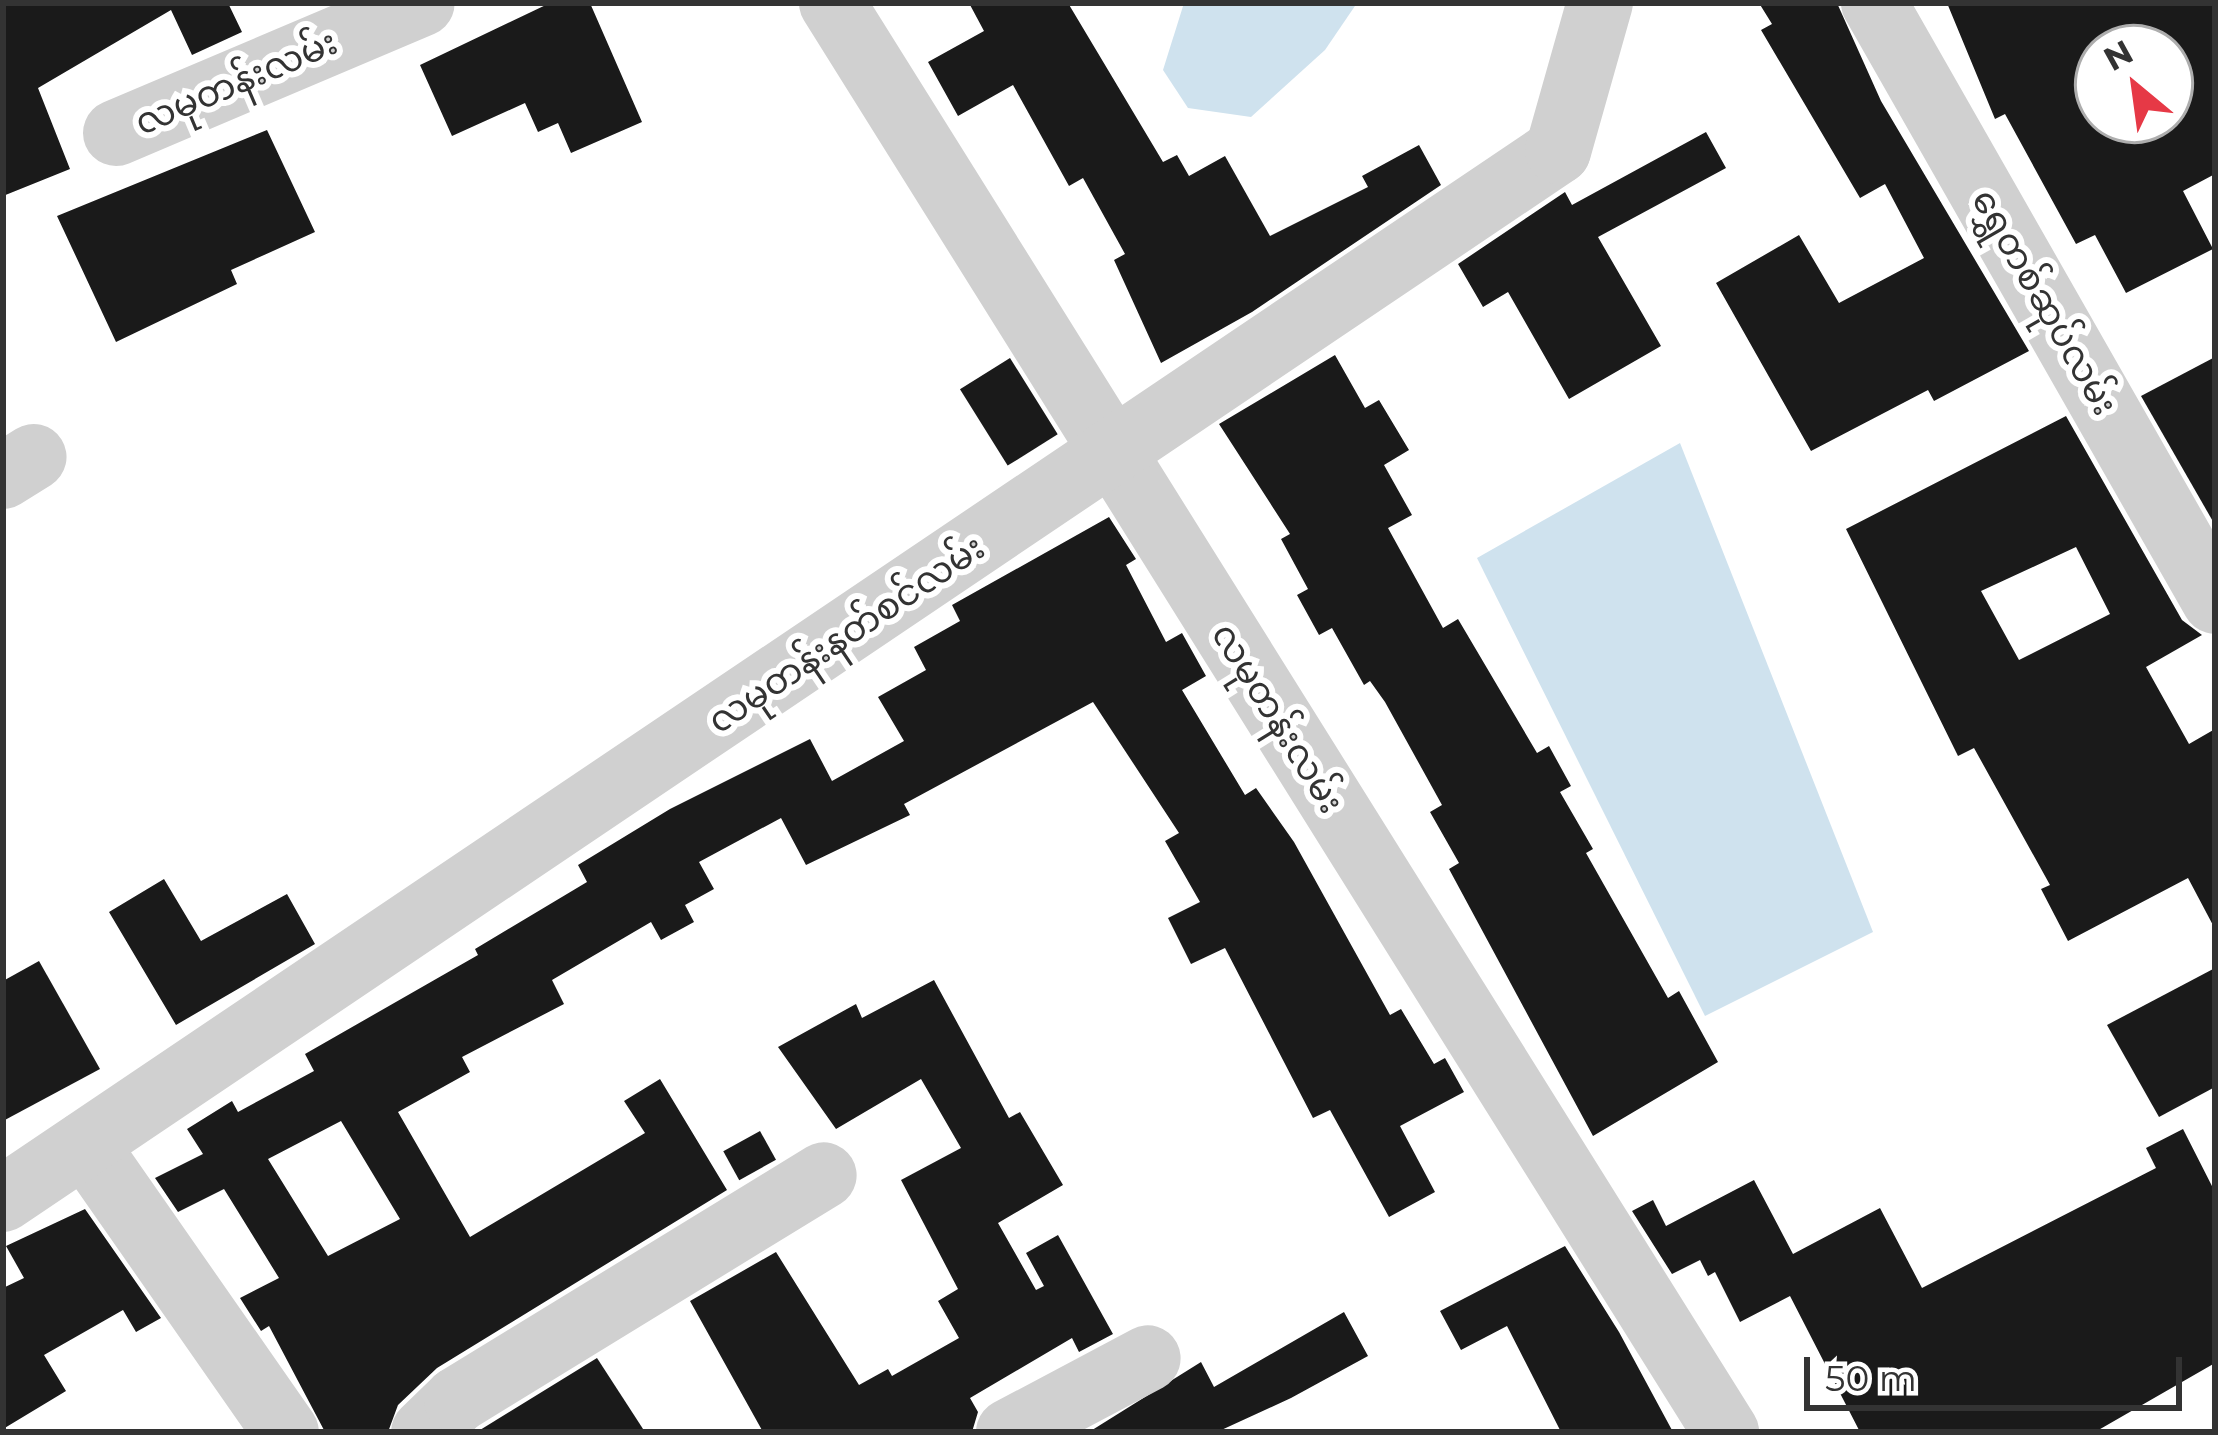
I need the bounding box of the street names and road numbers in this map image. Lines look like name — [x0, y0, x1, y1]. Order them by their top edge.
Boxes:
street label: လမုတန်းလမ်း — [128, 20, 344, 144]
street label: ရွှေတစ်ဆုပ်လမ်း — [1963, 181, 2127, 423]
street label: လမုတန်းနတ်စင်လမ်း — [699, 525, 993, 743]
street label: လမုတန်းလမ်း — [1203, 615, 1353, 821]

